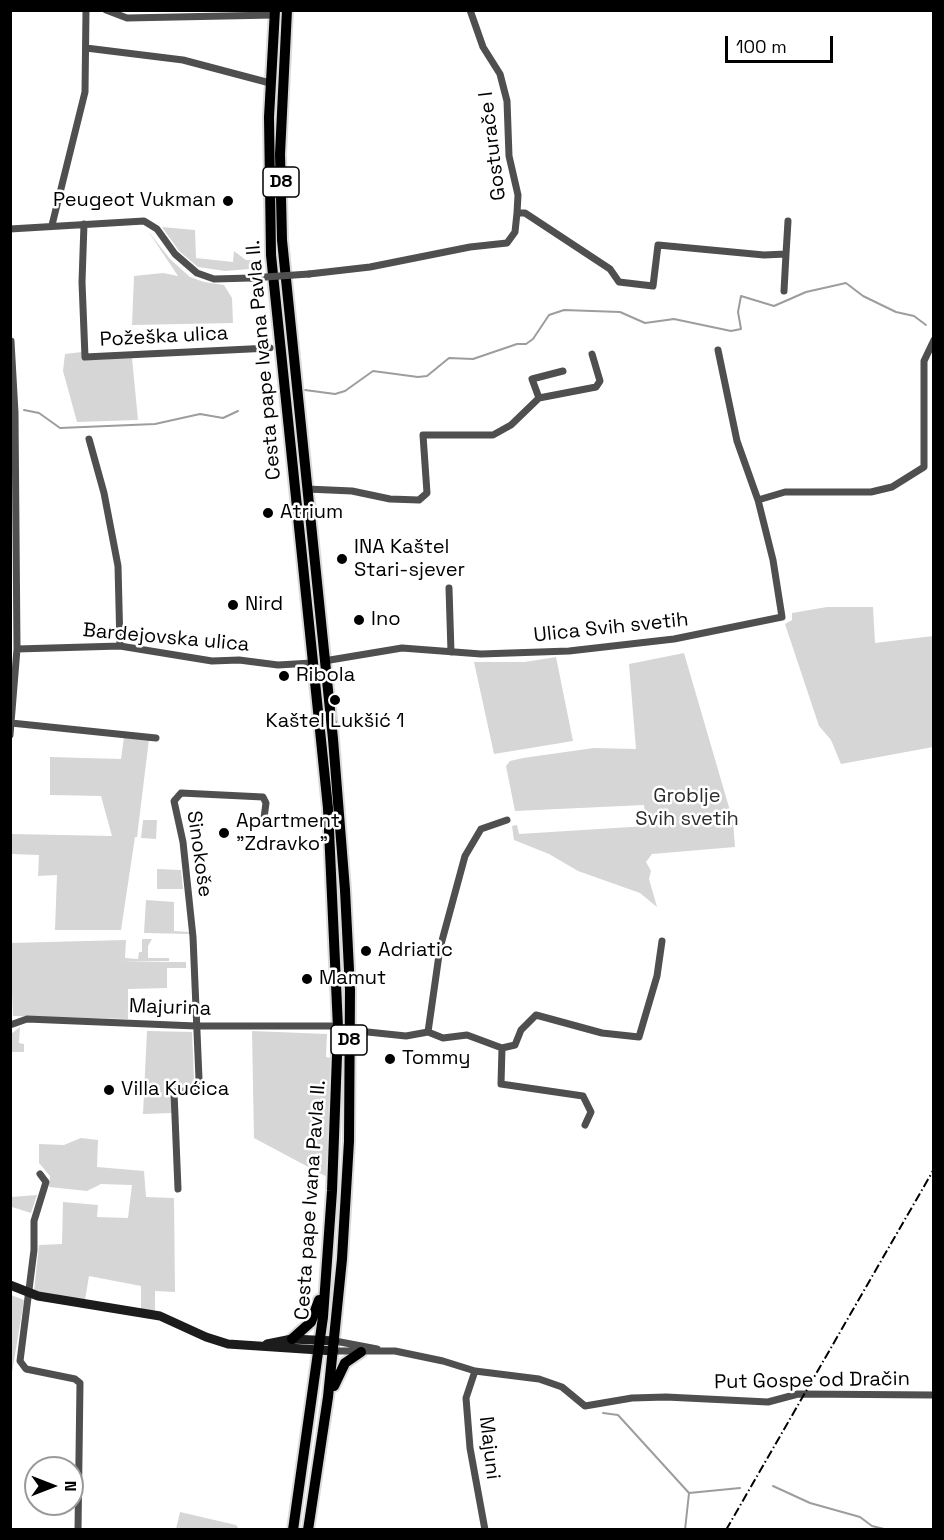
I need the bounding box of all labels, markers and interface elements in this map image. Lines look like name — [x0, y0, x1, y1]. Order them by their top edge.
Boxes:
scale bar — [728, 24, 836, 62]
text: 100 m — [736, 35, 787, 58]
street label: Gosturače I — [474, 90, 512, 202]
road number: D8 — [263, 167, 299, 197]
place label: Peugeot Vukman — [53, 189, 216, 213]
marker: Peugeot Vukman — [221, 194, 235, 208]
street label: Cesta pape Ivana Pavla II. — [242, 239, 286, 481]
street label: Požeška ulica — [99, 322, 229, 352]
place label: Atrium — [280, 501, 343, 525]
marker: Atrium — [261, 506, 275, 520]
place label: INA Kaštel Stari-sjever — [354, 536, 465, 583]
marker: INA Kaštel Stari-sjever — [335, 552, 349, 566]
place label: Nird — [245, 593, 283, 617]
marker: Nird — [226, 598, 240, 612]
place label: Ino — [371, 608, 400, 632]
street label: Ulica Svih svetih — [532, 608, 690, 648]
marker: Ino — [352, 613, 366, 627]
street label: Bardejovska ulica — [82, 619, 250, 657]
place label: Ribola — [296, 664, 355, 688]
marker: Ribola — [277, 669, 291, 683]
marker: Kaštel Lukšić 1 — [328, 693, 342, 707]
place label: Kaštel Lukšić 1 — [265, 710, 405, 734]
park label: Groblje Svih svetih — [635, 785, 739, 832]
street label: Sinokoše — [181, 809, 217, 899]
place label: Apartment "Zdravko" — [236, 810, 340, 857]
marker: Apartment "Zdravko" — [217, 826, 231, 840]
place label: Adriatic — [378, 939, 453, 963]
marker: Adriatic — [359, 944, 373, 958]
place label: Mamut — [319, 967, 386, 991]
marker: Mamut — [300, 972, 314, 986]
street label: Majurina — [129, 995, 211, 1021]
road number: D8 — [331, 1025, 367, 1055]
place label: Tommy — [402, 1047, 471, 1071]
marker: Tommy — [383, 1052, 397, 1066]
place label: Villa Kućica — [121, 1078, 229, 1102]
street label: Cesta pape Ivana Pavla II. — [291, 1079, 331, 1321]
marker: Villa Kućica — [102, 1083, 116, 1097]
street label: Put Gospe od Dračin — [714, 1367, 910, 1395]
street label: Majuni — [473, 1415, 505, 1481]
north arrow — [24, 1456, 84, 1516]
text: N — [60, 1481, 81, 1491]

